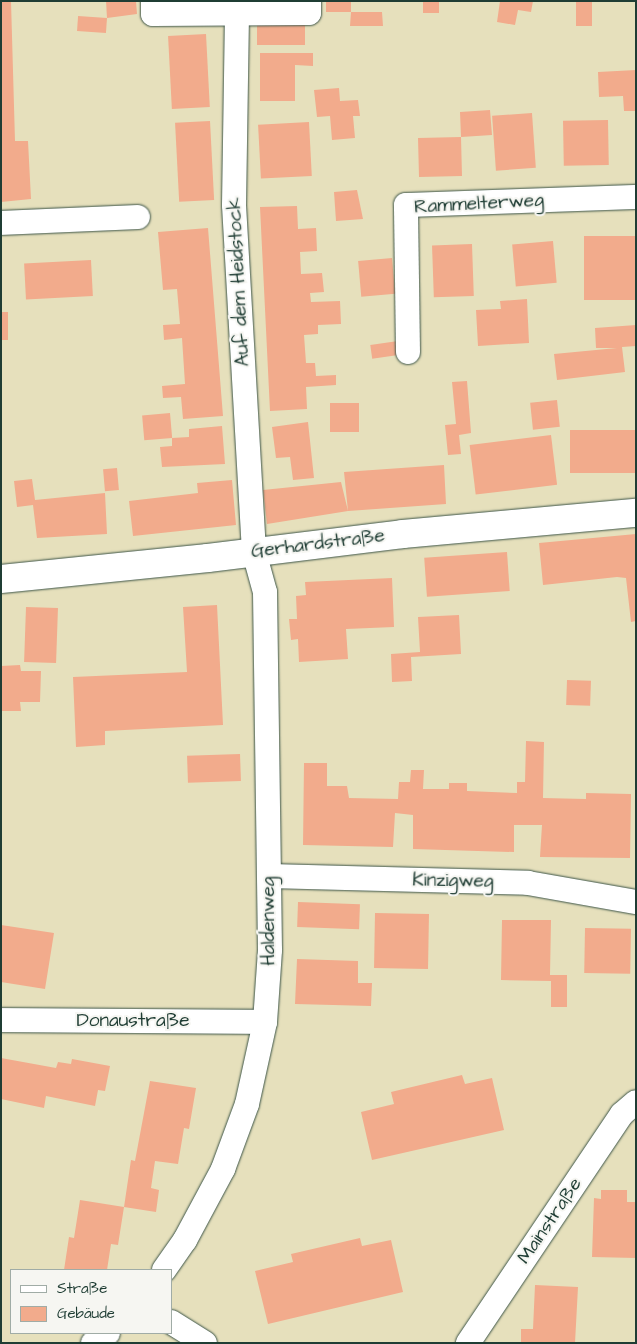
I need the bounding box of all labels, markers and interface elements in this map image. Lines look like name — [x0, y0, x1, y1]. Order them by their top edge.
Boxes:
street label: Rammelterweg — [414, 189, 544, 219]
street label: Auf dem Heidstock — [223, 197, 255, 367]
street label: Gerhardstraße — [250, 524, 386, 564]
street label: Kinzigweg — [412, 869, 494, 893]
street label: Haldenweg — [258, 876, 280, 966]
street label: Donaustraße — [77, 1010, 189, 1032]
street label: Mainstraße — [513, 1174, 587, 1268]
legend — [10, 1269, 172, 1334]
text: Straße — [57, 1278, 107, 1299]
text: Gebäude — [57, 1303, 115, 1324]

